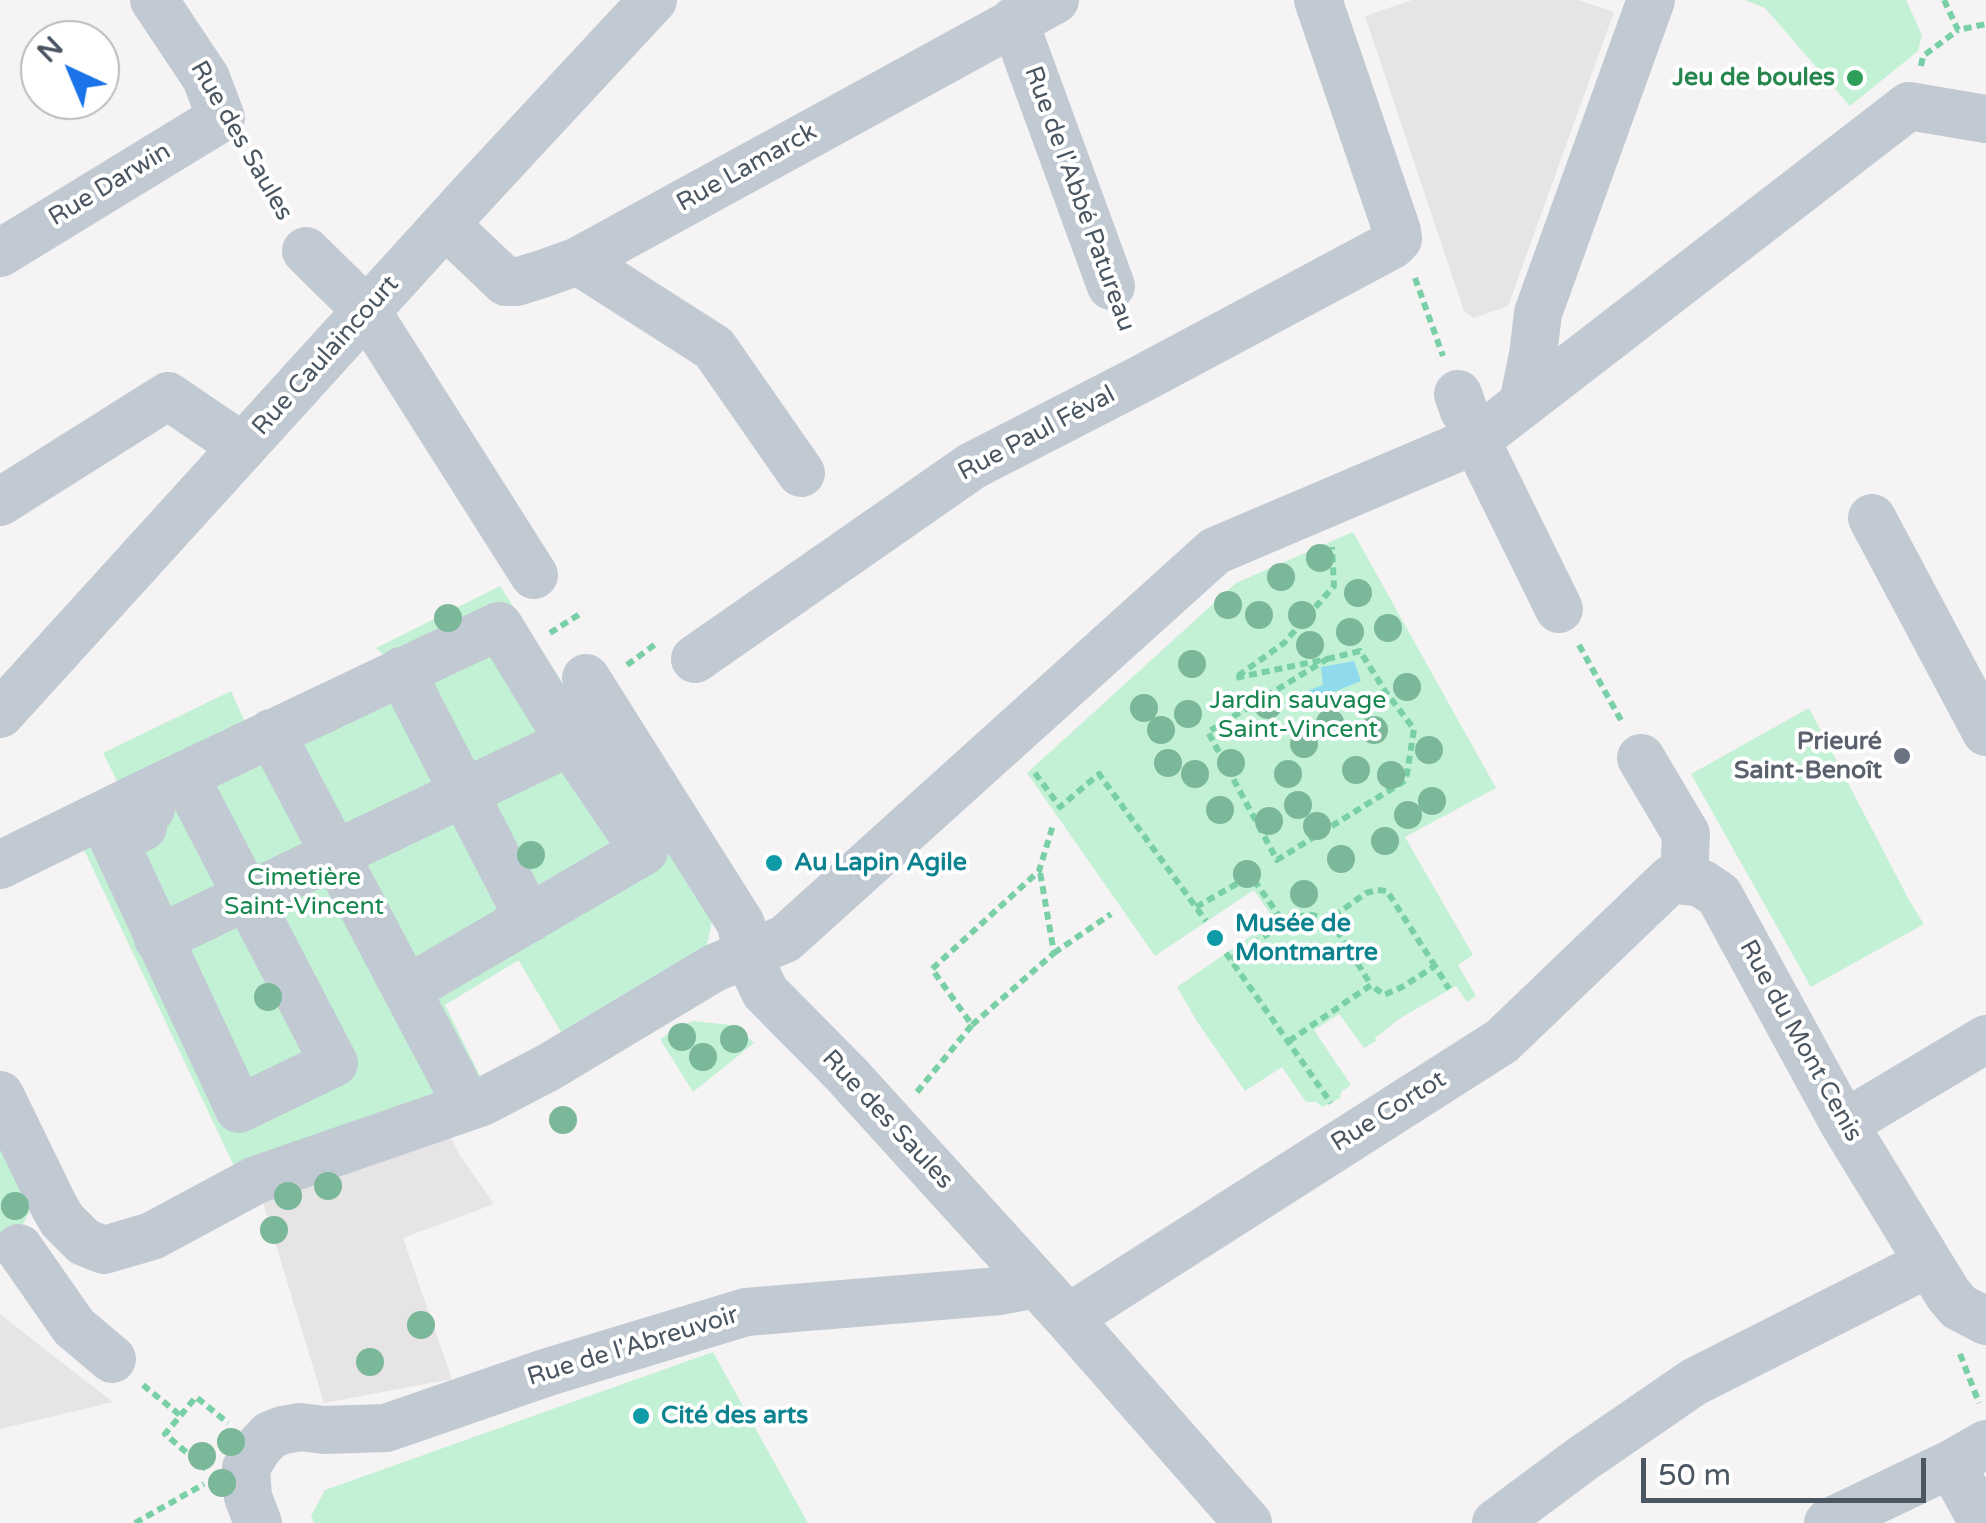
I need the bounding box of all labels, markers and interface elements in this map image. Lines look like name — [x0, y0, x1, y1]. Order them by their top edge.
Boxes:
north arrow — [20, 20, 120, 120]
text: N — [31, 30, 70, 70]
street label: Rue des Saules — [183, 56, 299, 226]
street label: Rue de l'Abbé Patureau — [1017, 62, 1141, 336]
place label: Jeu de boules — [1672, 63, 1835, 93]
marker: Jeu de boules — [1844, 67, 1866, 89]
street label: Rue Lamarck — [672, 117, 822, 219]
street label: Rue Darwin — [44, 137, 176, 233]
street label: Rue Caulaincourt — [246, 270, 406, 442]
street label: Rue Paul Féval — [953, 380, 1121, 488]
park label: Jardin sauvage Saint-Vincent — [1210, 686, 1386, 745]
place label: Prieuré Saint-Benoît — [1734, 727, 1882, 786]
marker: Prieuré Saint-Benoît — [1891, 745, 1913, 767]
place label: Au Lapin Agile — [794, 848, 967, 878]
marker: Au Lapin Agile — [763, 852, 785, 874]
park label: Cimetière Saint-Vincent — [224, 863, 384, 922]
place label: Musée de Montmartre — [1235, 909, 1378, 968]
marker: Musée de Montmartre — [1204, 927, 1226, 949]
street label: Rue du Mont Cenis — [1732, 935, 1868, 1147]
street label: Rue des Saules — [815, 1044, 959, 1196]
street label: Rue Cortot — [1326, 1065, 1452, 1159]
street label: Rue de l'Abreuvoir — [524, 1301, 742, 1393]
place label: Cité des arts — [661, 1401, 808, 1431]
marker: Cité des arts — [630, 1405, 652, 1427]
scale bar — [1646, 1438, 1931, 1500]
text: 50 m — [1658, 1457, 1731, 1494]

